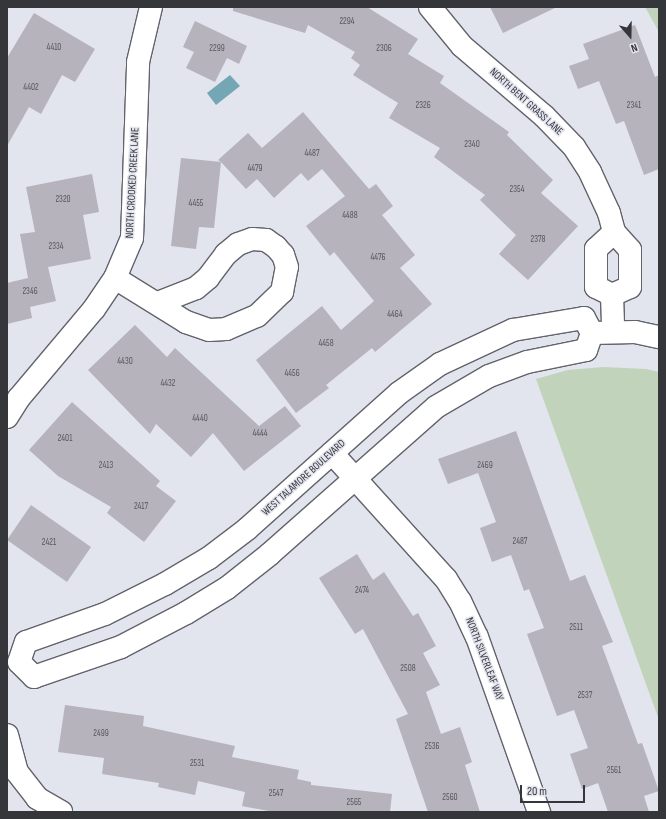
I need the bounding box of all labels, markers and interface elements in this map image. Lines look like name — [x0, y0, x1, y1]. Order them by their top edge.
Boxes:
north arrow — [610, 16, 650, 56]
house number: 2294 — [339, 17, 355, 27]
text: N — [629, 41, 639, 55]
house number: 4410 — [47, 43, 61, 53]
house number: 2299 — [209, 44, 225, 54]
house number: 2306 — [376, 44, 392, 54]
street label: NORTH BENT GRASS LANE — [487, 66, 565, 138]
house number: 4402 — [23, 83, 39, 93]
house number: 2326 — [415, 101, 431, 111]
house number: 2341 — [627, 101, 641, 111]
street label: NORTH CROOKED CREEK LANE — [124, 127, 142, 239]
house number: 2340 — [464, 140, 480, 150]
house number: 4487 — [304, 149, 320, 159]
house number: 4479 — [247, 164, 263, 174]
house number: 2354 — [510, 185, 524, 195]
house number: 2320 — [55, 195, 71, 205]
house number: 4455 — [189, 199, 203, 209]
house number: 4488 — [342, 211, 358, 221]
house number: 2378 — [530, 235, 546, 245]
house number: 2334 — [48, 242, 64, 252]
house number: 4476 — [370, 253, 386, 263]
house number: 2346 — [22, 287, 38, 297]
house number: 4464 — [387, 310, 403, 320]
house number: 4458 — [318, 339, 334, 349]
house number: 4430 — [117, 357, 133, 367]
house number: 4456 — [284, 369, 300, 379]
house number: 4432 — [160, 379, 176, 389]
house number: 4440 — [192, 414, 208, 424]
house number: 4444 — [252, 429, 268, 439]
house number: 2401 — [58, 434, 72, 444]
street label: WEST TALAMORE BOULEVARD — [260, 437, 348, 519]
house number: 2413 — [99, 461, 113, 471]
house number: 2469 — [477, 461, 493, 471]
house number: 2417 — [134, 502, 148, 512]
house number: 2487 — [513, 537, 527, 547]
house number: 2421 — [42, 538, 56, 548]
house number: 2474 — [355, 586, 369, 596]
street label: NORTH SILVERLEAF WAY — [462, 616, 506, 702]
house number: 2511 — [569, 623, 583, 633]
house number: 2508 — [400, 664, 416, 674]
house number: 2537 — [578, 691, 592, 701]
house number: 2499 — [93, 729, 109, 739]
house number: 2536 — [424, 742, 440, 752]
house number: 2531 — [190, 759, 204, 769]
house number: 2561 — [607, 766, 621, 776]
scale bar — [522, 777, 587, 803]
text: 20 m — [527, 784, 547, 799]
house number: 2547 — [269, 789, 283, 799]
house number: 2560 — [442, 793, 458, 803]
house number: 2565 — [347, 798, 361, 808]

